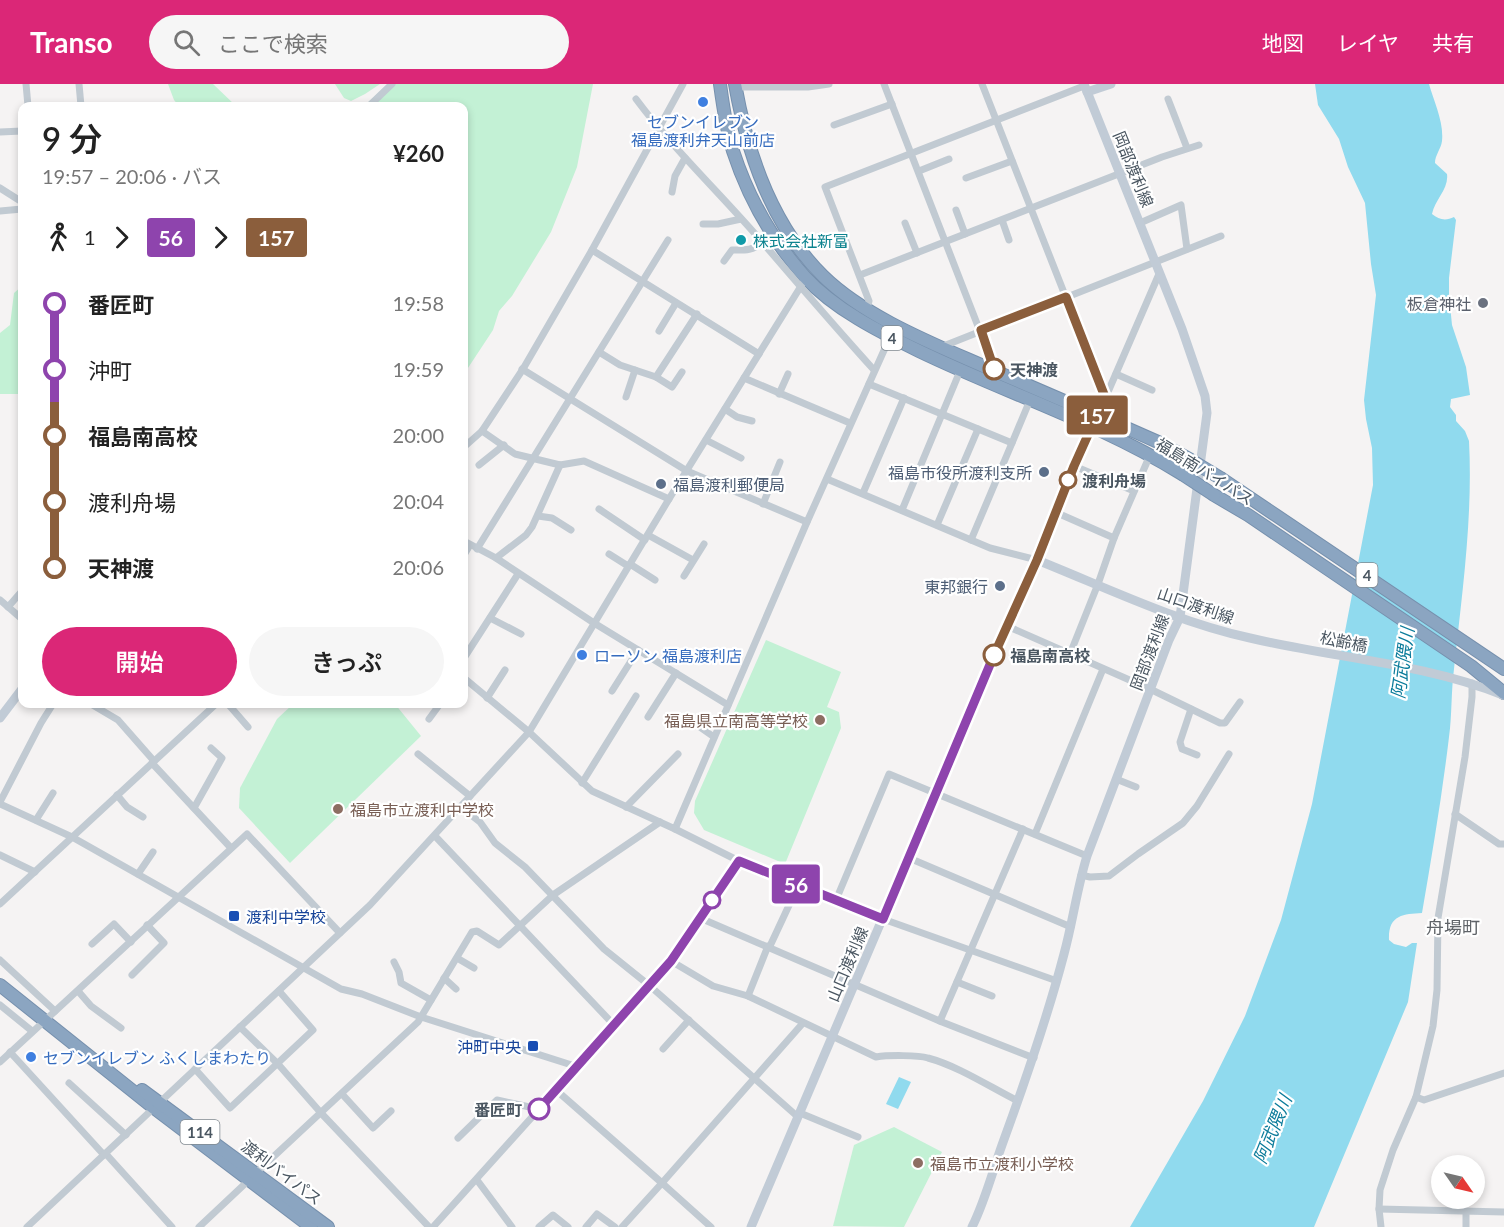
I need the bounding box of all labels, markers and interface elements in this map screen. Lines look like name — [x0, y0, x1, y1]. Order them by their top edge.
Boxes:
search box — [149, 15, 569, 69]
text: Transo — [30, 25, 113, 59]
icon: search — [170, 26, 203, 59]
text: ここで検索 — [218, 30, 328, 57]
text: 地図 — [1262, 30, 1304, 55]
text: レイヤ — [1337, 30, 1399, 55]
text: 共有 — [1432, 30, 1474, 55]
marker: セブンイレブン 福島渡利弁天山前店 — [696, 95, 710, 109]
place label: セブンイレブン 福島渡利弁天山前店 — [631, 112, 775, 149]
text: 9 分 — [42, 118, 102, 158]
street label: 岡部渡利線 — [1110, 128, 1158, 210]
text: ¥260 — [393, 140, 444, 167]
text: 19:57 – 20:06 · バス — [42, 164, 222, 188]
icon: walk — [42, 221, 75, 254]
icon: forward — [105, 221, 138, 254]
icon: forward — [204, 221, 237, 254]
text: 1 — [84, 225, 96, 249]
text: 56 — [159, 225, 183, 250]
text: 157 — [258, 225, 295, 250]
place label: 株式会社新富 — [753, 231, 849, 250]
marker: 株式会社新富 — [734, 233, 748, 247]
text: 番匠町 — [88, 291, 154, 318]
text: 19:58 — [393, 291, 444, 315]
place label: 板倉神社 — [1407, 294, 1471, 313]
marker: 板倉神社 — [1476, 296, 1490, 310]
road number: 4 — [882, 326, 902, 350]
text: 沖町 — [88, 357, 132, 384]
text: 19:59 — [393, 357, 444, 381]
marker: 天神渡 — [983, 358, 1005, 380]
place label: 天神渡 — [1010, 360, 1058, 379]
line badge: 157 — [1062, 396, 1132, 434]
text: 157 — [1079, 403, 1115, 428]
text: 福島南高校 — [88, 423, 198, 450]
text: 20:00 — [393, 423, 444, 447]
street label: 福島南バイパス — [1153, 433, 1257, 509]
place label: 福島市役所渡利支所 — [888, 463, 1032, 482]
marker: 福島市役所渡利支所 — [1037, 465, 1051, 479]
marker: 渡利舟場 — [1059, 471, 1077, 489]
place label: 渡利舟場 — [1082, 471, 1146, 490]
place label: 福島渡利郵便局 — [673, 475, 785, 494]
marker: 福島渡利郵便局 — [654, 477, 668, 491]
text: 渡利舟場 — [88, 489, 176, 516]
text: 20:04 — [393, 489, 444, 513]
text: 天神渡 — [88, 555, 154, 582]
text: 20:06 — [393, 555, 444, 579]
road number: 4 — [1356, 563, 1378, 587]
place label: 東邦銀行 — [924, 577, 988, 596]
marker: 東邦銀行 — [993, 579, 1007, 593]
street label: 山口渡利線 — [1155, 583, 1237, 627]
street label: 岡部渡利線 — [1126, 611, 1172, 693]
water label: 阿武隈川 — [1386, 624, 1418, 700]
button: 開始 — [42, 627, 237, 696]
button: きっぷ — [249, 627, 444, 696]
street label: 松齢橋 — [1319, 627, 1369, 655]
marker: 福島南高校 — [983, 644, 1005, 666]
place label: ローソン 福島渡利店 — [594, 646, 742, 665]
place label: 福島南高校 — [1010, 646, 1090, 665]
marker: ローソン 福島渡利店 — [575, 648, 589, 662]
place label: 福島県立南高等学校 — [664, 711, 808, 730]
marker: 福島県立南高等学校 — [813, 713, 827, 727]
place label: 福島市立渡利中学校 — [350, 800, 494, 819]
marker: 福島市立渡利中学校 — [331, 802, 345, 816]
line badge: 56 — [769, 864, 823, 904]
text: 56 — [784, 872, 808, 897]
unlabelled marker — [703, 891, 721, 909]
place label: 渡利中学校 — [246, 907, 326, 926]
marker: 渡利中学校 — [227, 909, 241, 923]
district label: 舟場町 — [1426, 916, 1480, 938]
street label: 山口渡利線 — [823, 923, 871, 1005]
place label: 沖町中央 — [457, 1037, 521, 1056]
marker: 沖町中央 — [526, 1039, 540, 1053]
place label: セブンイレブン ふくしまわたり — [43, 1048, 271, 1067]
marker: セブンイレブン ふくしまわたり — [24, 1050, 38, 1064]
water label: 阿武隈川 — [1248, 1090, 1296, 1166]
marker: 番匠町 — [528, 1098, 550, 1120]
place label: 番匠町 — [474, 1100, 522, 1119]
road number: 114 — [180, 1120, 220, 1144]
street label: 渡利バイパス — [238, 1136, 326, 1208]
place label: 福島市立渡利小学校 — [930, 1154, 1074, 1173]
north arrow — [1431, 1155, 1485, 1209]
map controls — [1431, 1155, 1485, 1209]
marker: 福島市立渡利小学校 — [911, 1156, 925, 1170]

